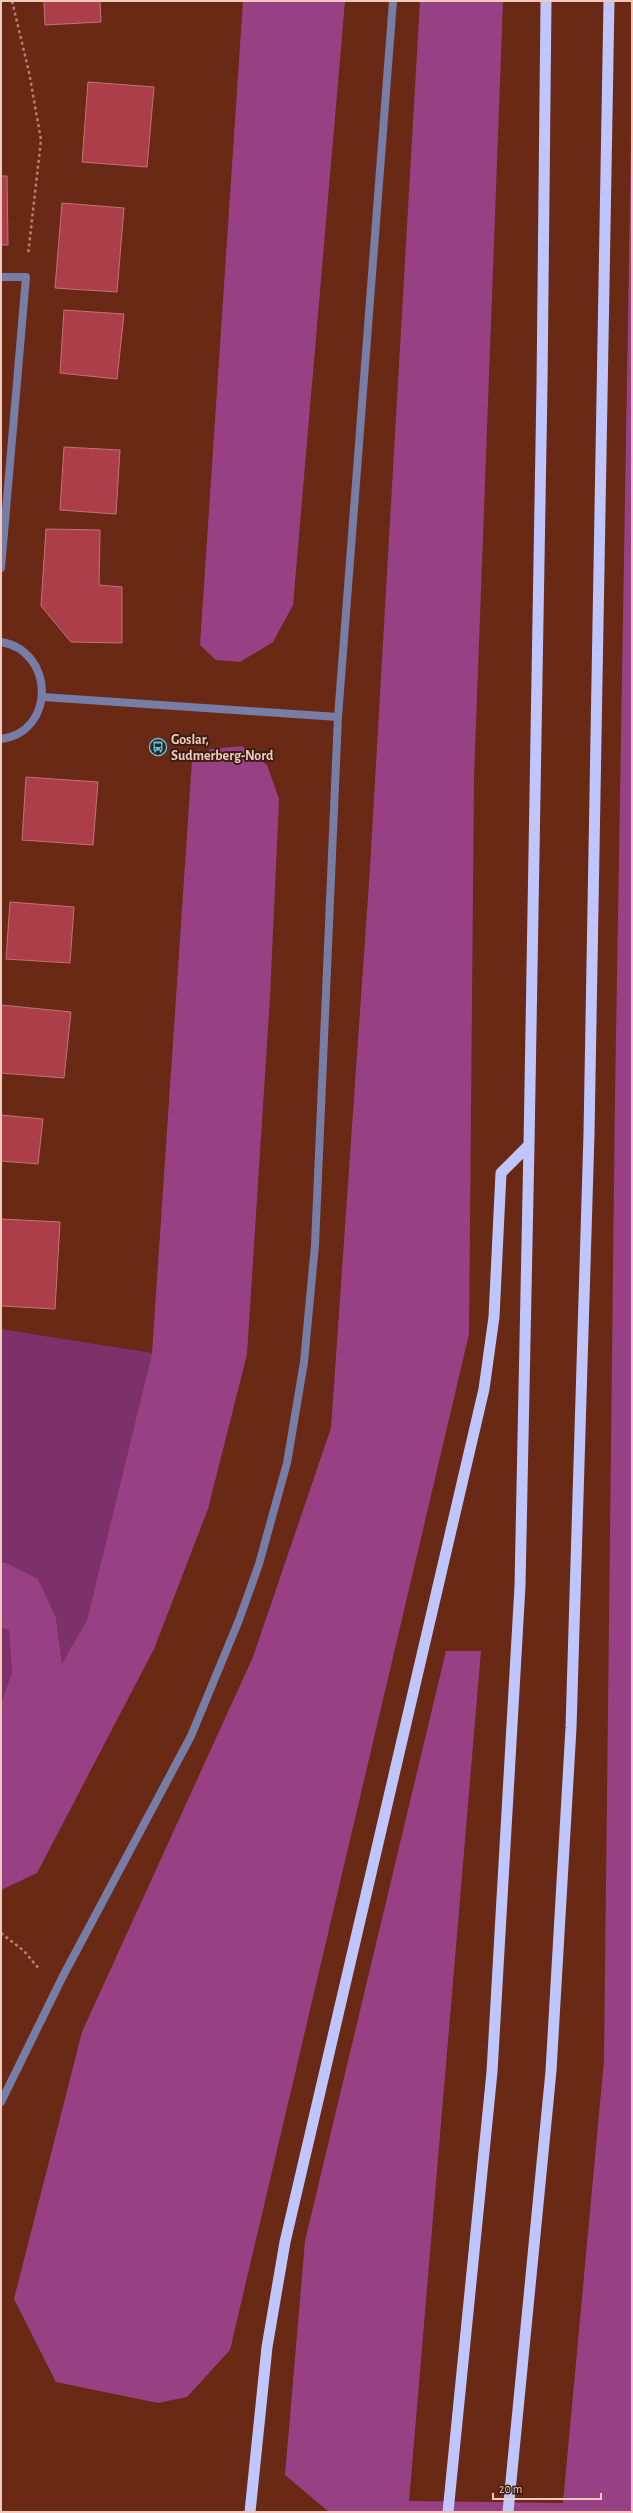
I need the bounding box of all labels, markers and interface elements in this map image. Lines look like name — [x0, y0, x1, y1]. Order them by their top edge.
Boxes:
place label: Goslar, Sudmerberg-Nord — [171, 733, 274, 763]
bus stop icon: Goslar, Sudmerberg-Nord — [148, 737, 168, 757]
scale bar — [493, 2475, 601, 2501]
text: 20 m — [499, 2483, 522, 2495]

